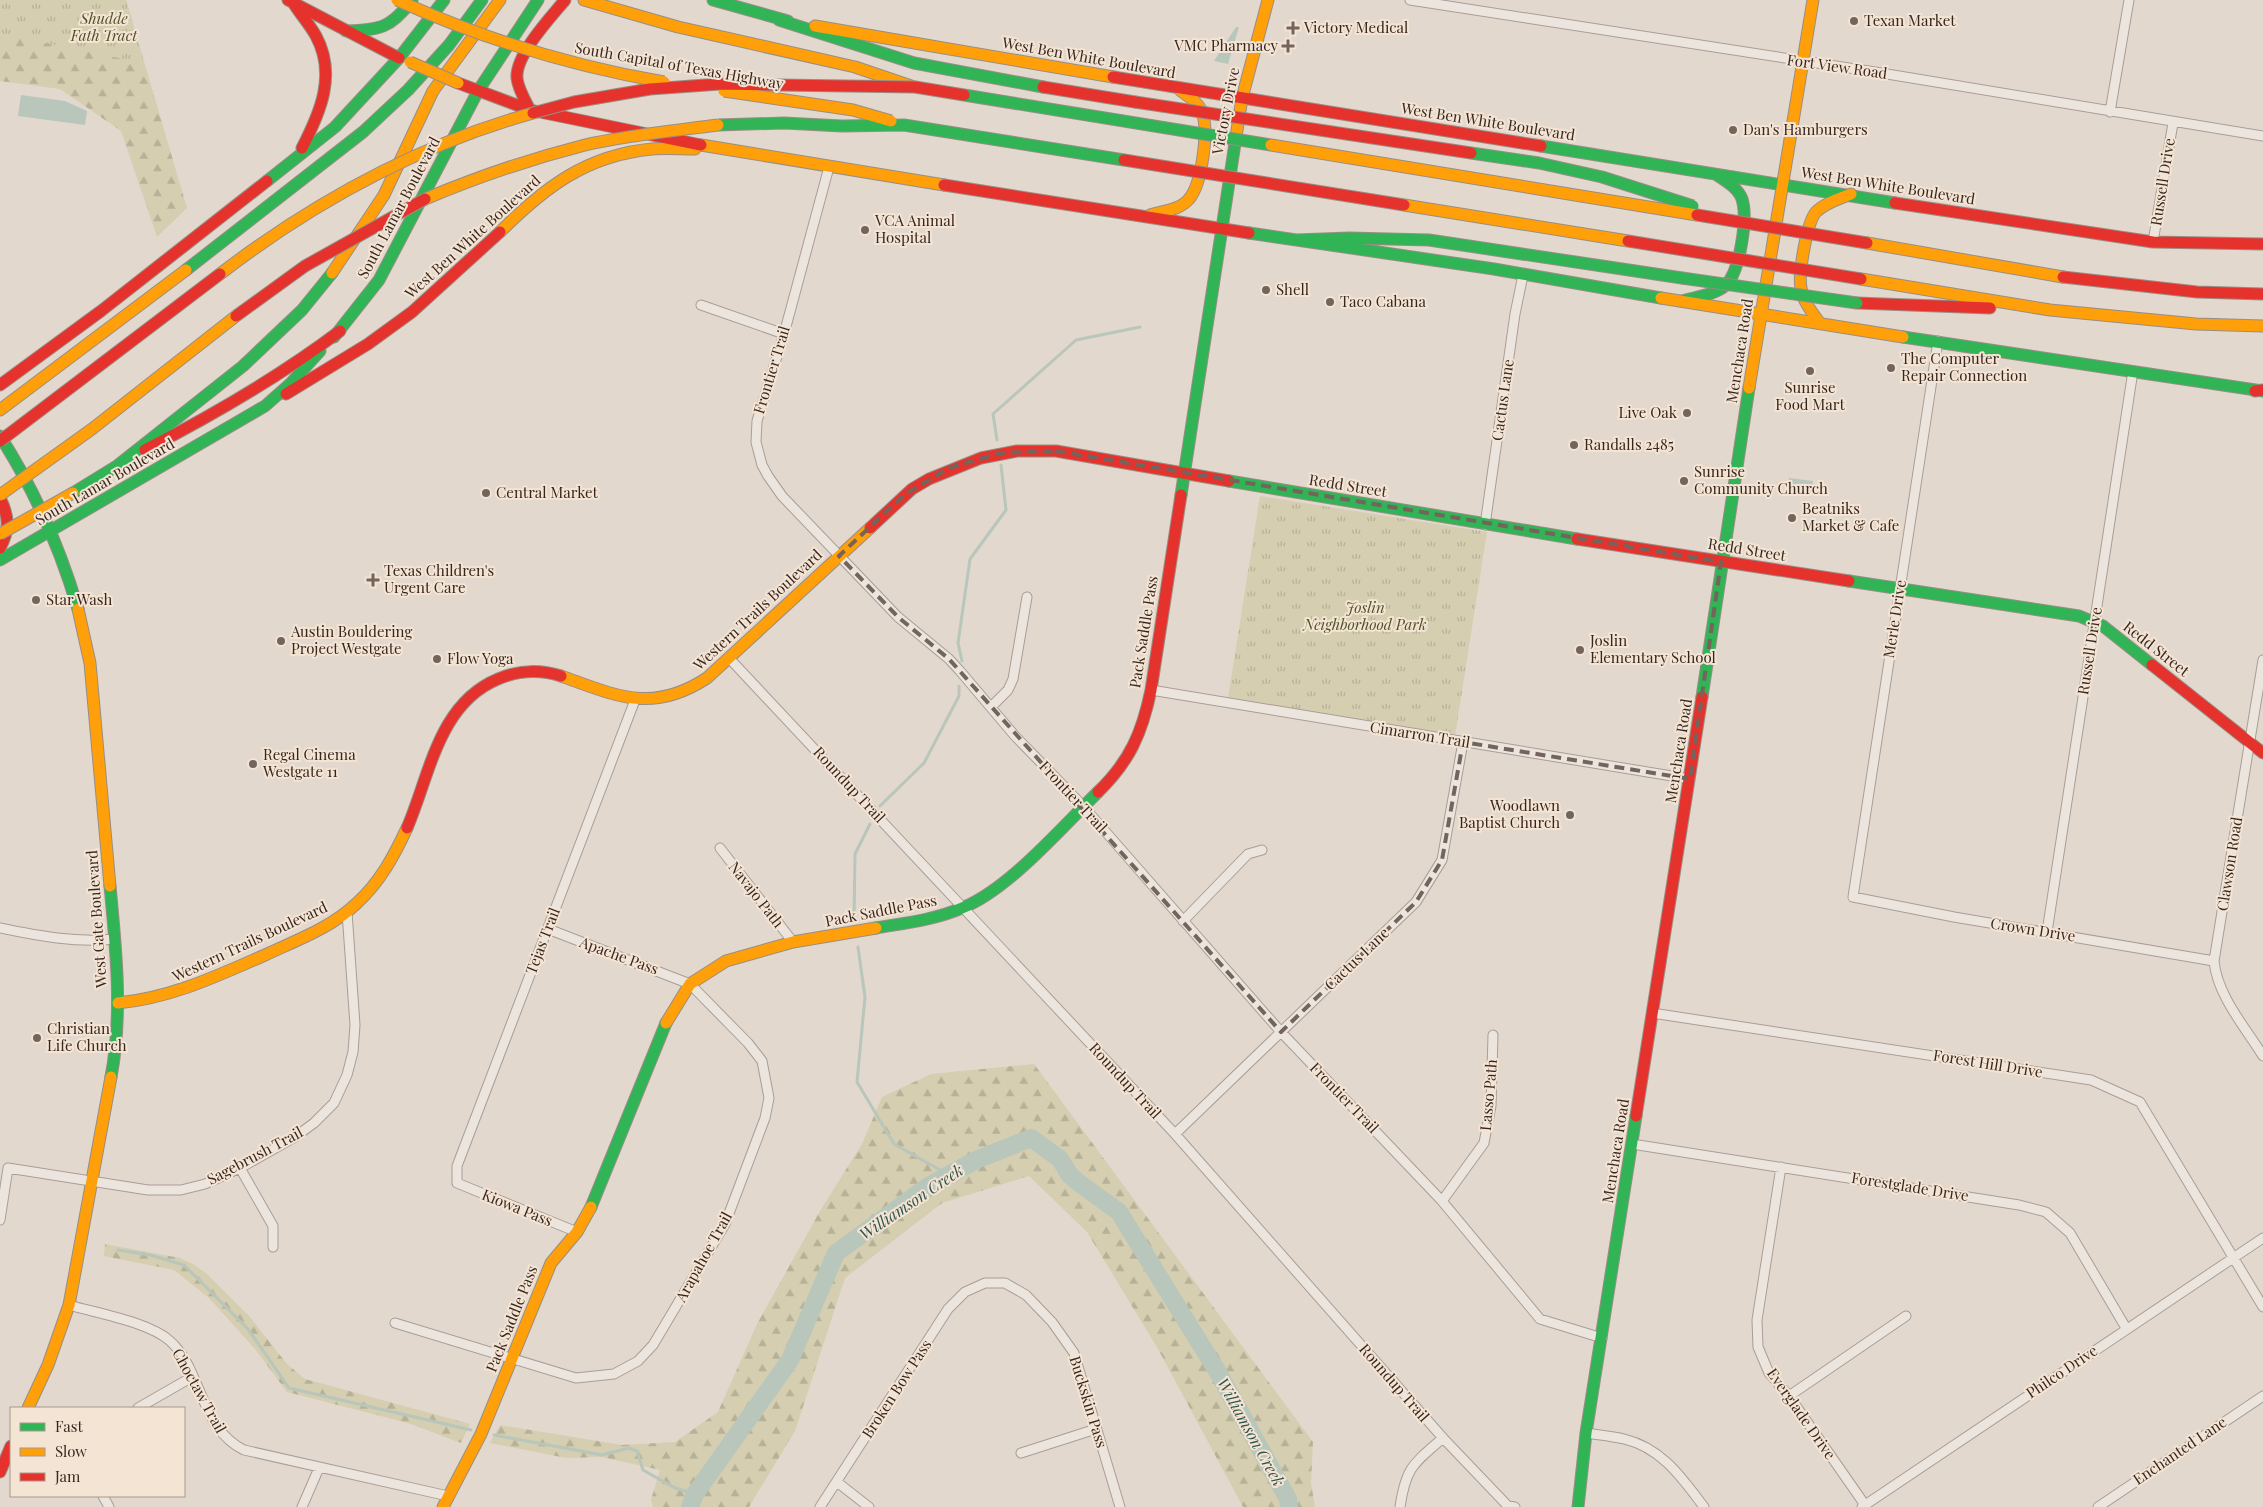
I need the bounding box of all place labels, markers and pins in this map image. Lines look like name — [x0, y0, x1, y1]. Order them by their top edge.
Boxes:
place label: Texan Market — [1864, 10, 1956, 30]
marker: Texan Market — [1848, 15, 1860, 27]
place label: Victory Medical — [1303, 17, 1408, 37]
marker: Victory Medical — [1286, 21, 1300, 35]
place label: VMC Pharmacy — [1173, 35, 1278, 55]
marker: VMC Pharmacy — [1282, 40, 1294, 52]
place label: Dan's Hamburgers — [1743, 119, 1868, 139]
marker: Dan's Hamburgers — [1727, 124, 1739, 136]
place label: VCA Animal Hospital — [874, 210, 955, 247]
marker: VCA Animal Hospital — [859, 224, 871, 236]
place label: Shell — [1276, 279, 1309, 299]
marker: Shell — [1260, 284, 1272, 296]
place label: Taco Cabana — [1340, 291, 1426, 311]
marker: Taco Cabana — [1324, 296, 1336, 308]
place label: The Computer Repair Connection — [1901, 348, 2027, 385]
marker: The Computer Repair Connection — [1885, 362, 1897, 374]
marker: Sunrise Food Mart — [1804, 365, 1816, 377]
place label: Sunrise Food Mart — [1775, 377, 1845, 414]
place label: Live Oak — [1618, 402, 1678, 422]
marker: Live Oak — [1681, 407, 1693, 419]
place label: Randalls 2485 — [1584, 434, 1674, 454]
marker: Randalls 2485 — [1568, 439, 1580, 451]
place label: Sunrise Community Church — [1694, 461, 1828, 498]
marker: Sunrise Community Church — [1678, 475, 1690, 487]
place label: Central Market — [496, 482, 599, 502]
marker: Central Market — [480, 487, 492, 499]
place label: Beatniks Market & Cafe — [1802, 498, 1899, 535]
marker: Beatniks Market & Cafe — [1786, 512, 1798, 524]
place label: Texas Children's Urgent Care — [384, 560, 494, 597]
marker: Texas Children's Urgent Care — [366, 573, 380, 587]
place label: Star Wash — [46, 589, 112, 609]
marker: Star Wash — [30, 594, 42, 606]
place label: Austin Bouldering Project Westgate — [290, 621, 412, 658]
place label: Joslin Elementary School — [1589, 630, 1716, 667]
marker: Austin Bouldering Project Westgate — [275, 635, 287, 647]
marker: Joslin Elementary School — [1574, 644, 1586, 656]
place label: Flow Yoga — [447, 648, 514, 668]
marker: Flow Yoga — [431, 653, 443, 665]
place label: Regal Cinema Westgate 11 — [262, 744, 356, 781]
marker: Regal Cinema Westgate 11 — [247, 758, 259, 770]
place label: Woodlawn Baptist Church — [1459, 795, 1560, 832]
marker: Woodlawn Baptist Church — [1564, 809, 1576, 821]
place label: Christian Life Church — [47, 1018, 127, 1055]
marker: Christian Life Church — [31, 1032, 43, 1044]

